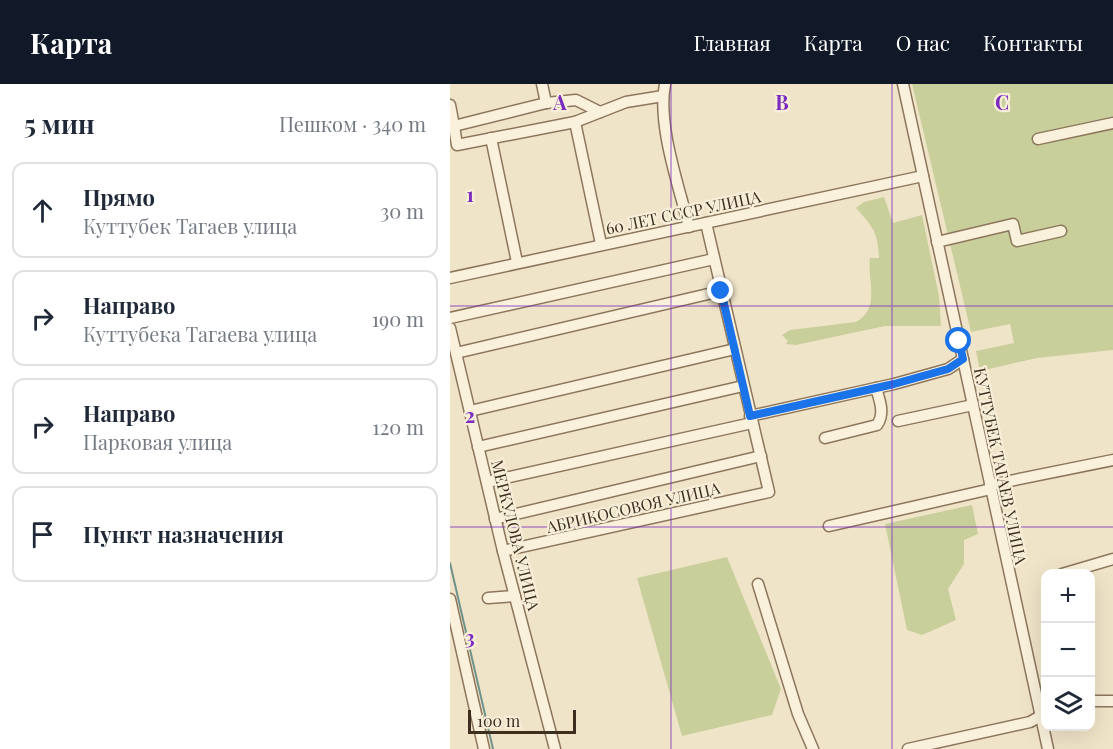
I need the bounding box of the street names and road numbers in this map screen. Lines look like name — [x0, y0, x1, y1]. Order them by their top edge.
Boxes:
street label: 60 ЛЕТ СССР УЛИЦА — [604, 185, 763, 239]
street label: КУТТУБЕК ТАГАЕВ УЛИЦА — [970, 365, 1032, 567]
street label: МЕРКУЛОВА УЛИЦА — [487, 457, 545, 613]
street label: АБРИКОСОВОЯ УЛИЦА — [543, 477, 723, 537]

